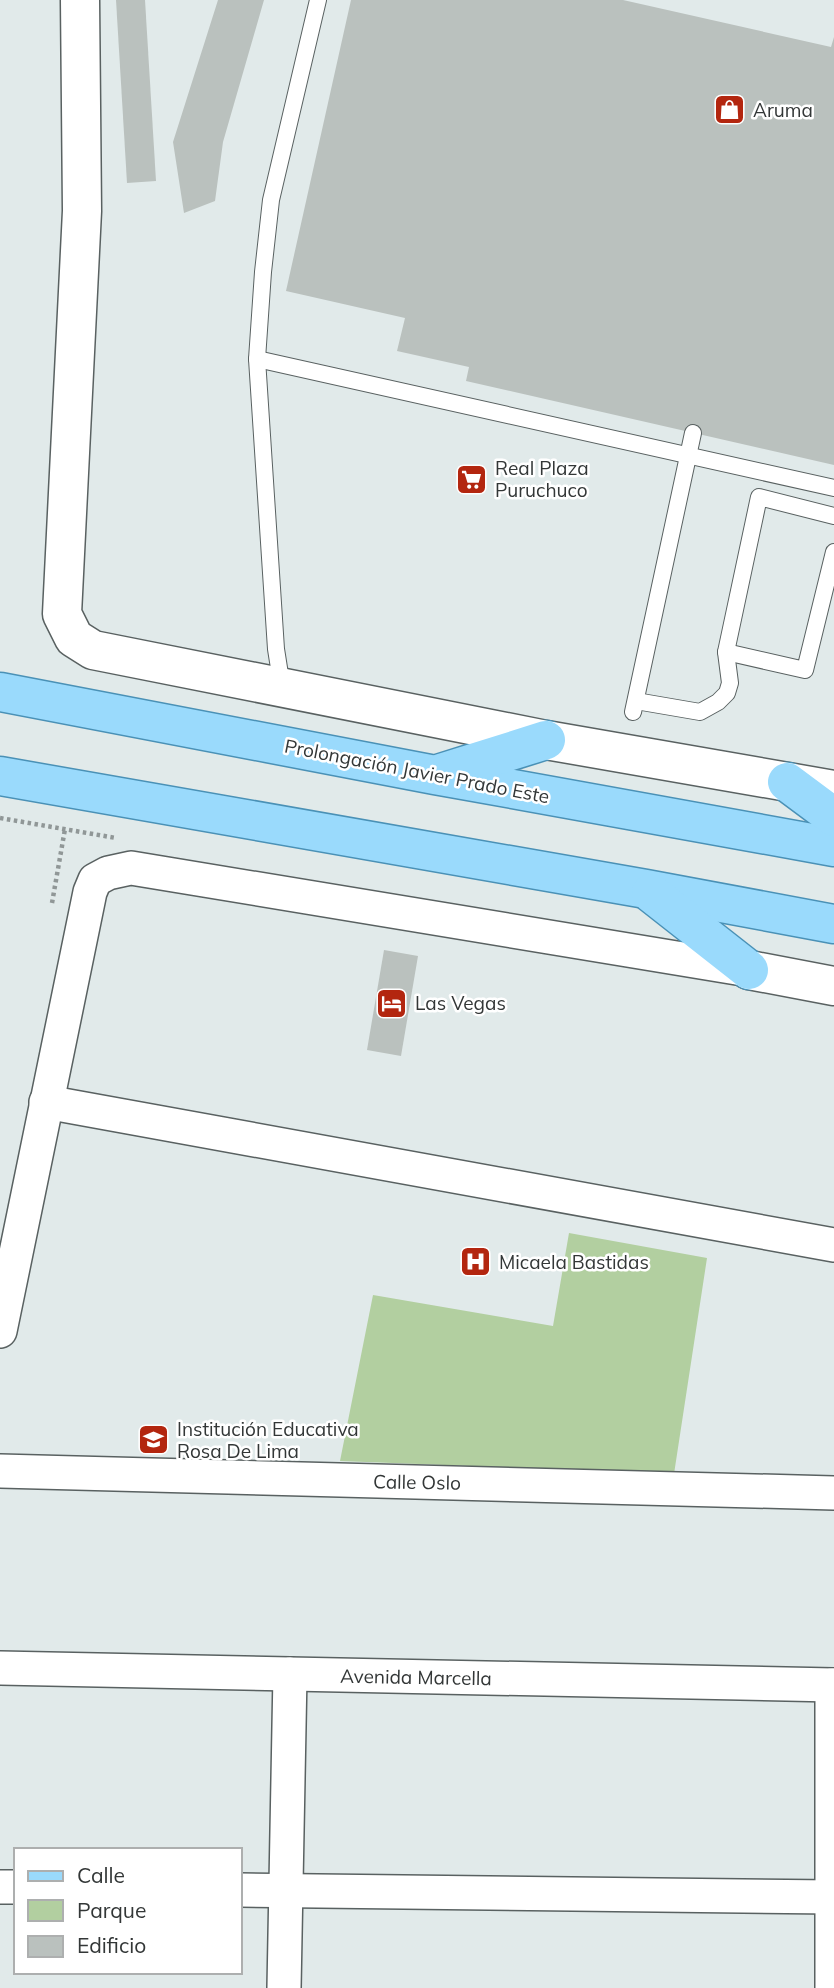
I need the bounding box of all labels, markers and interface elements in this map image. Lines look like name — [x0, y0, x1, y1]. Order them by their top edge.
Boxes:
shop icon: Aruma — [713, 93, 747, 127]
place label: Aruma — [753, 98, 813, 122]
place label: Real Plaza Puruchuco — [495, 456, 589, 502]
supermarket icon: Real Plaza Puruchuco — [455, 462, 489, 496]
street label: Prolongación Javier Prado Este — [283, 734, 551, 808]
hotel icon: Las Vegas — [375, 986, 409, 1020]
place label: Las Vegas — [415, 991, 506, 1015]
hospital icon: Micaela Bastidas — [459, 1245, 493, 1279]
place label: Micaela Bastidas — [499, 1250, 649, 1274]
place label: Institución Educativa Rosa De Lima — [177, 1417, 359, 1463]
school or university icon: Institución Educativa Rosa De Lima — [137, 1423, 171, 1457]
street label: Calle Oslo — [373, 1469, 461, 1495]
street label: Avenida Marcella — [340, 1664, 492, 1690]
legend — [14, 1848, 242, 1974]
text: Calle — [77, 1862, 125, 1888]
text: Parque — [77, 1897, 146, 1923]
text: Edificio — [77, 1932, 146, 1958]

